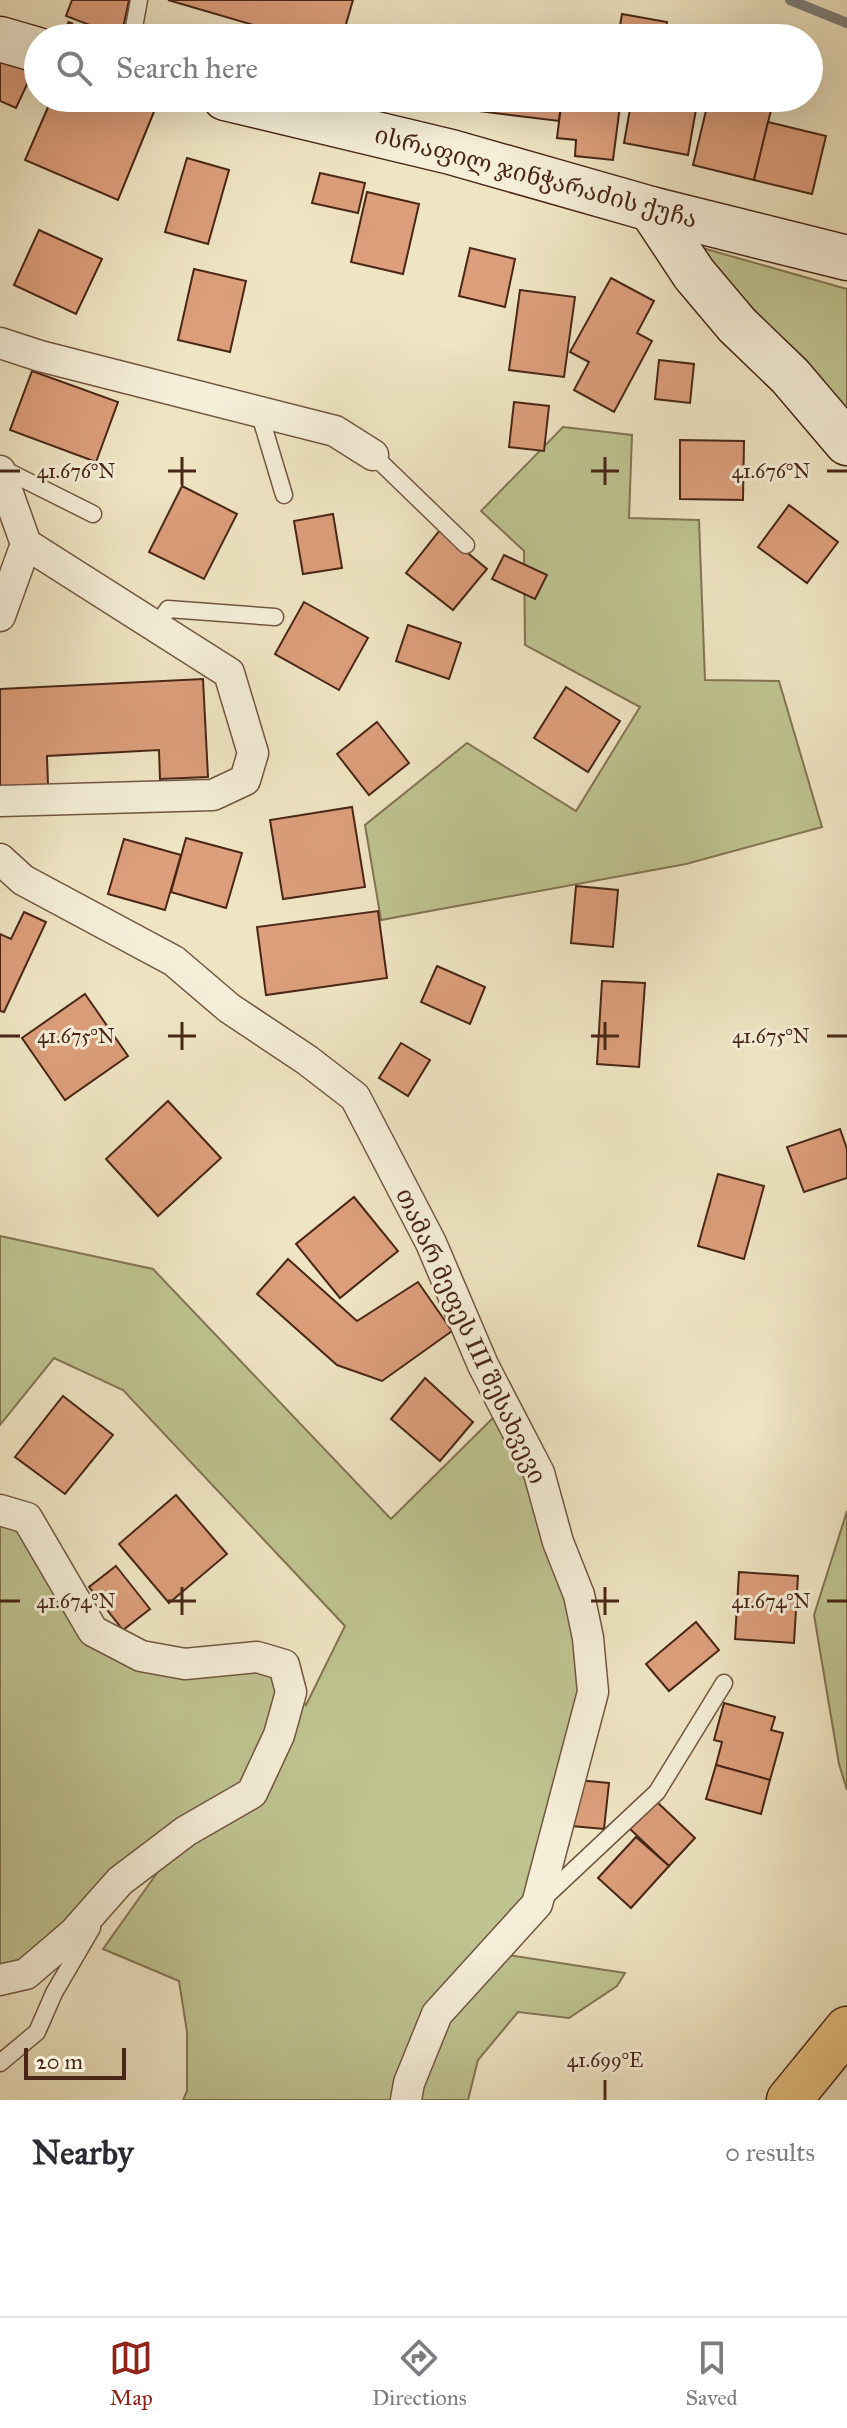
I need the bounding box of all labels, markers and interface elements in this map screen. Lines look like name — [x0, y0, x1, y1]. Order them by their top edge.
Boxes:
search box — [24, 24, 823, 112]
icon: search — [52, 46, 96, 90]
text: Search here — [116, 50, 258, 86]
street label: ისრაფილ ჯინჭარაძის ქუჩა — [372, 119, 700, 235]
text: 41.676°N — [37, 459, 115, 483]
text: 41.676°N — [732, 459, 810, 483]
text: 41.675°N — [37, 1024, 115, 1048]
text: 41.675°N — [732, 1024, 810, 1048]
street label: თამარ მეფეს III შესახვევი — [389, 1183, 553, 1489]
text: 41.674°N — [36, 1589, 116, 1613]
text: 41.674°N — [731, 1589, 811, 1613]
scale bar — [24, 2044, 126, 2080]
text: 20 m — [36, 2048, 83, 2075]
text: 41.699°E — [567, 2048, 643, 2072]
text: Nearby — [32, 2132, 134, 2173]
text: 0 results — [725, 2136, 815, 2168]
tab: Map — [109, 2336, 153, 2411]
tab: Directions — [372, 2336, 467, 2411]
tab: Saved — [685, 2336, 738, 2411]

